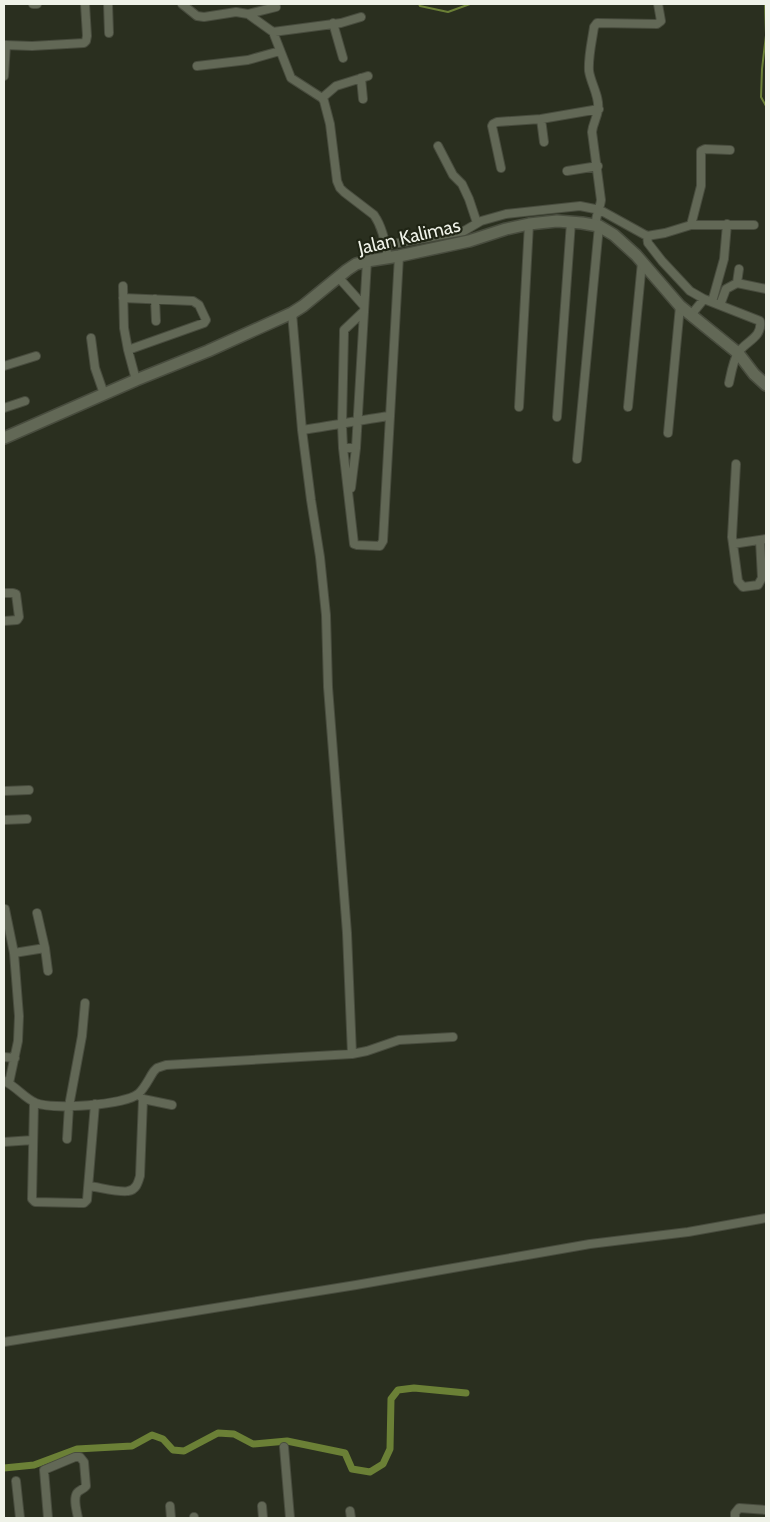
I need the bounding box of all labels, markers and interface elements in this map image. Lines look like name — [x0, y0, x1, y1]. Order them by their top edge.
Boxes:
street label: Jalan Kalimas — [355, 214, 463, 260]

